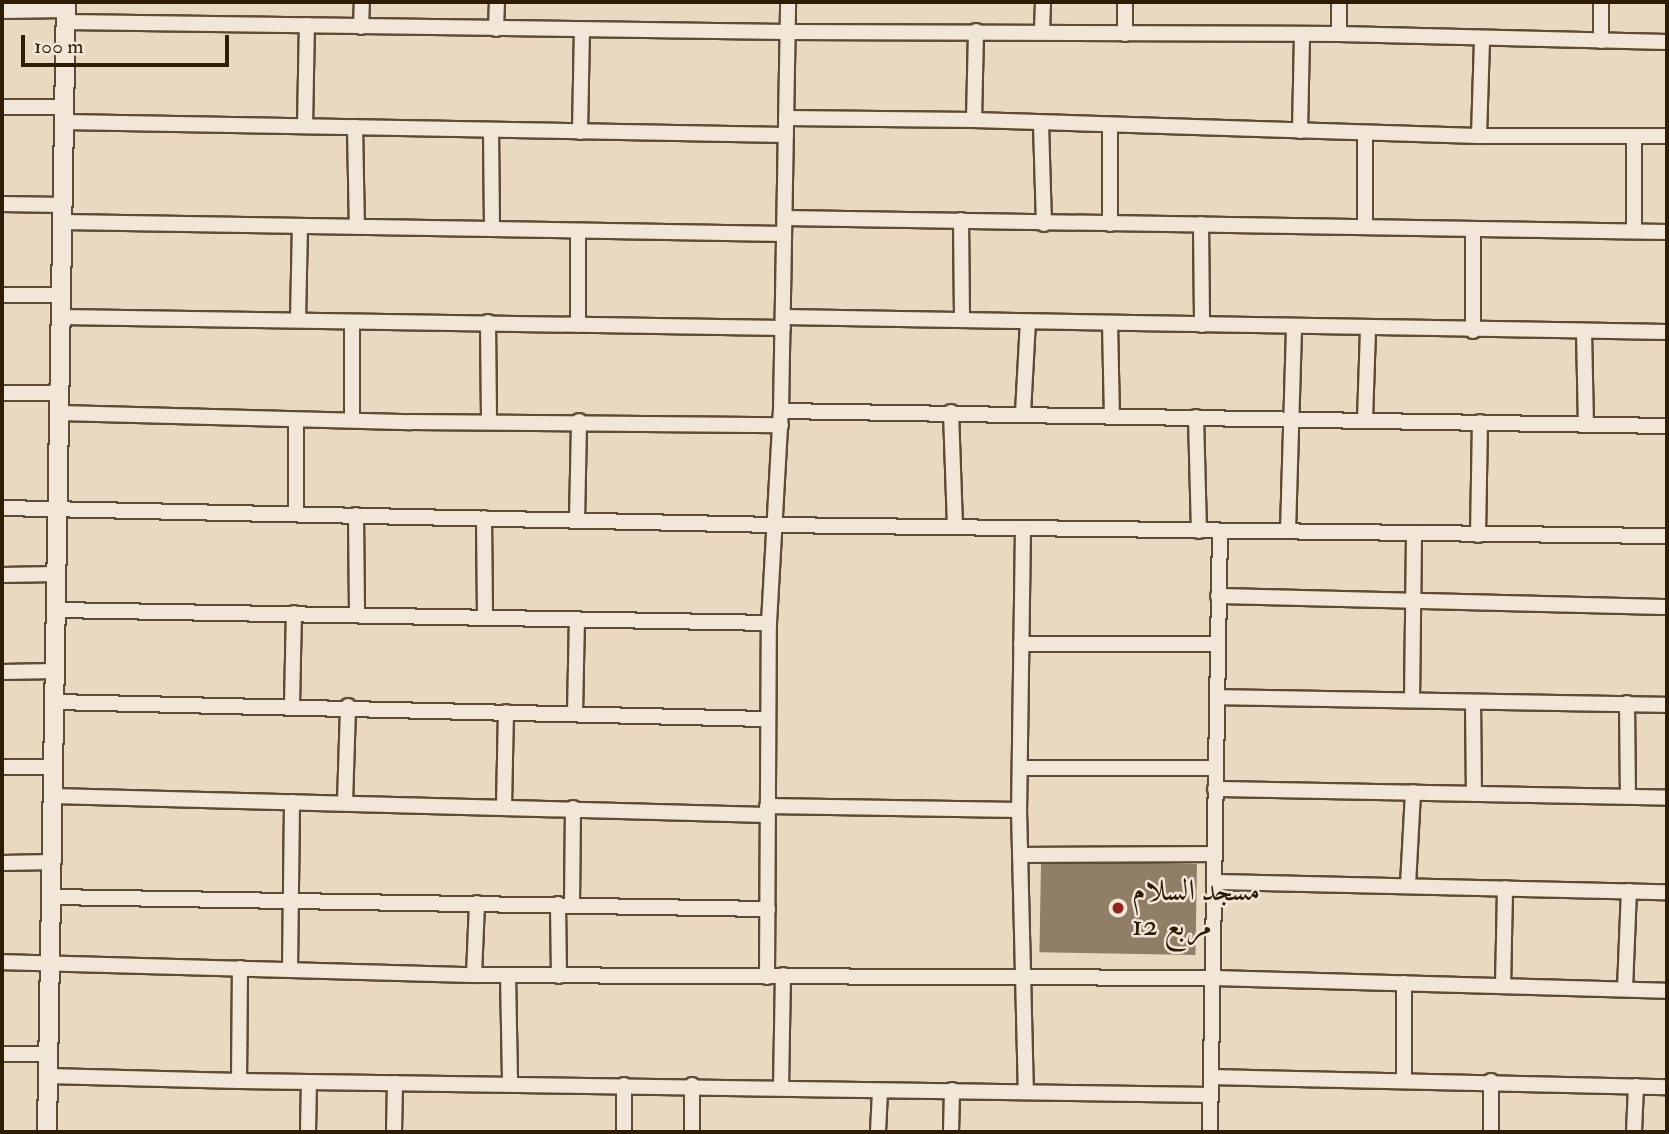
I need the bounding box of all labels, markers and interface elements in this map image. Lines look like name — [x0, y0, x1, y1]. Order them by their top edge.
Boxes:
scale bar — [24, 21, 233, 65]
text: 100 m — [34, 33, 84, 60]
place label: مسجد السلام مربع 12 — [1132, 873, 1260, 944]
marker: مسجد السلام مربع 12 — [1110, 900, 1126, 916]

